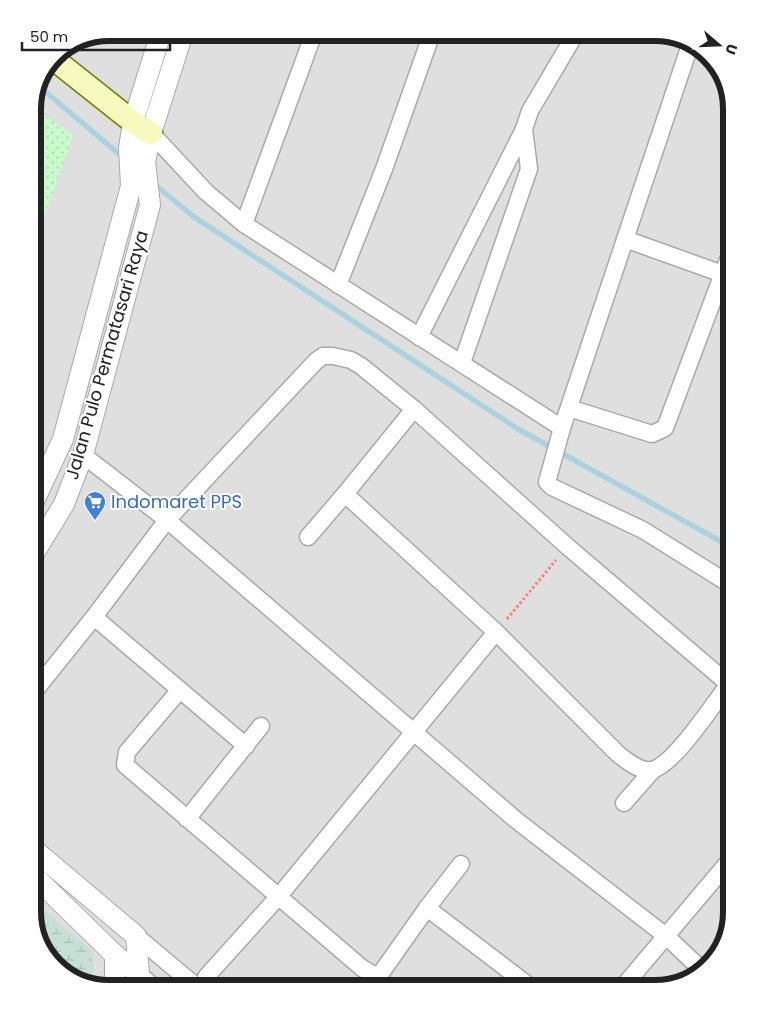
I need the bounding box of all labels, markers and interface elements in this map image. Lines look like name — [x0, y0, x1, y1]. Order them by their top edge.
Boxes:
scale bar — [22, 20, 170, 52]
north arrow — [694, 20, 744, 70]
text: 50 m — [30, 26, 68, 47]
text: U — [720, 41, 742, 57]
street label: Jalan Pulo Permatasari Raya — [59, 227, 154, 482]
place label: Indomaret PPS — [111, 489, 242, 514]
supermarket icon: Indomaret PPS — [83, 490, 107, 521]

